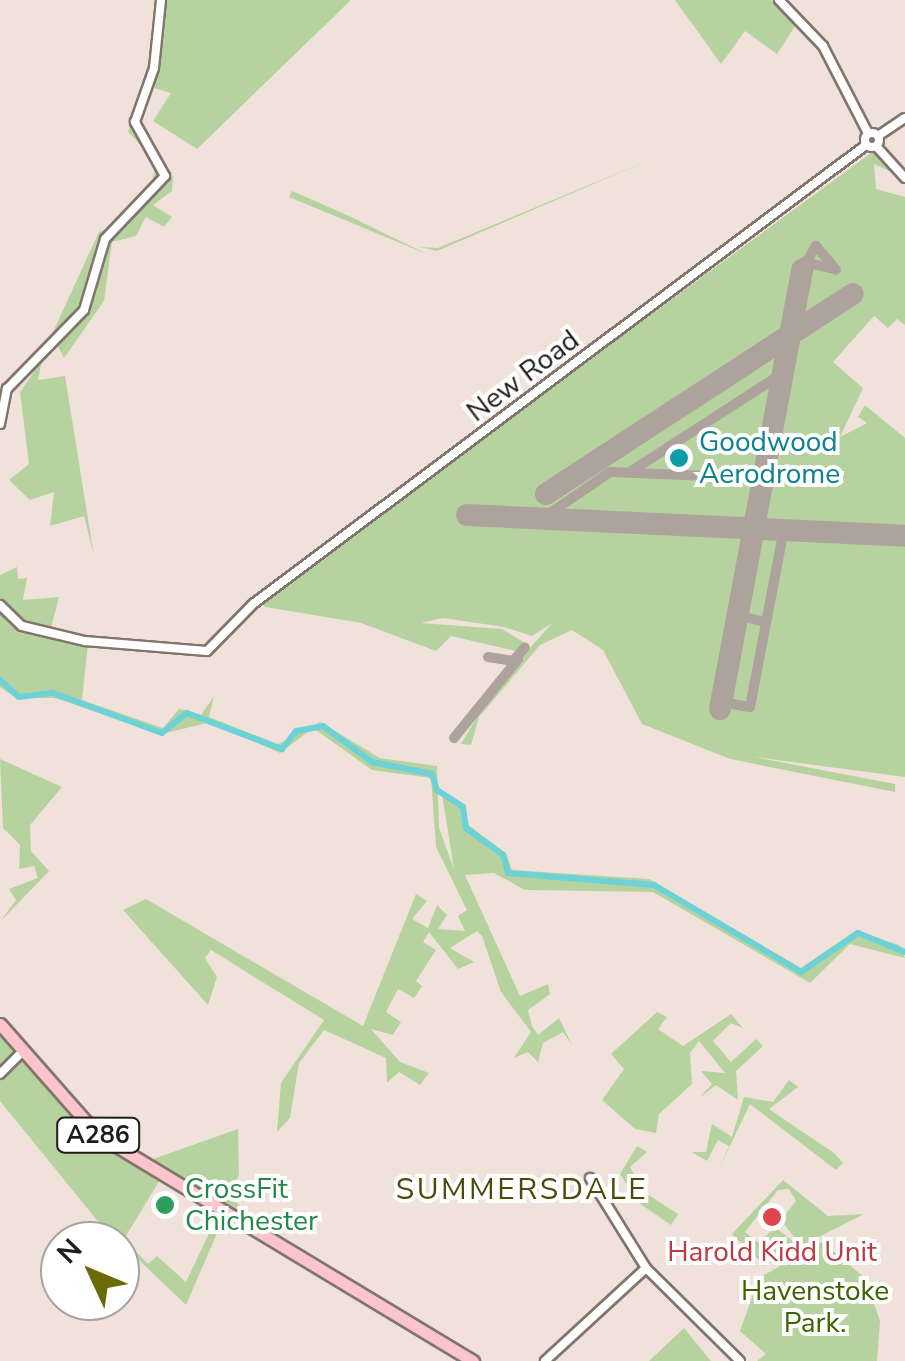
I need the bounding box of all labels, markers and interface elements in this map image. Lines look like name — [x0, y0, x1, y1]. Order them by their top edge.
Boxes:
street label: New Road — [460, 323, 586, 429]
place label: Goodwood Aerodrome — [699, 425, 840, 491]
marker: Goodwood Aerodrome — [668, 447, 690, 469]
road number: A286 — [56, 1115, 140, 1155]
place label: CrossFit Chichester — [185, 1172, 318, 1238]
district label: SUMMERSDALE — [396, 1172, 648, 1208]
marker: CrossFit Chichester — [154, 1194, 176, 1216]
marker: Harold Kidd Unit — [759, 1204, 785, 1230]
north arrow — [40, 1221, 140, 1321]
text: N — [49, 1231, 91, 1272]
place label: Harold Kidd Unit — [667, 1235, 877, 1269]
park label: Havenstoke Park. — [741, 1274, 889, 1340]

